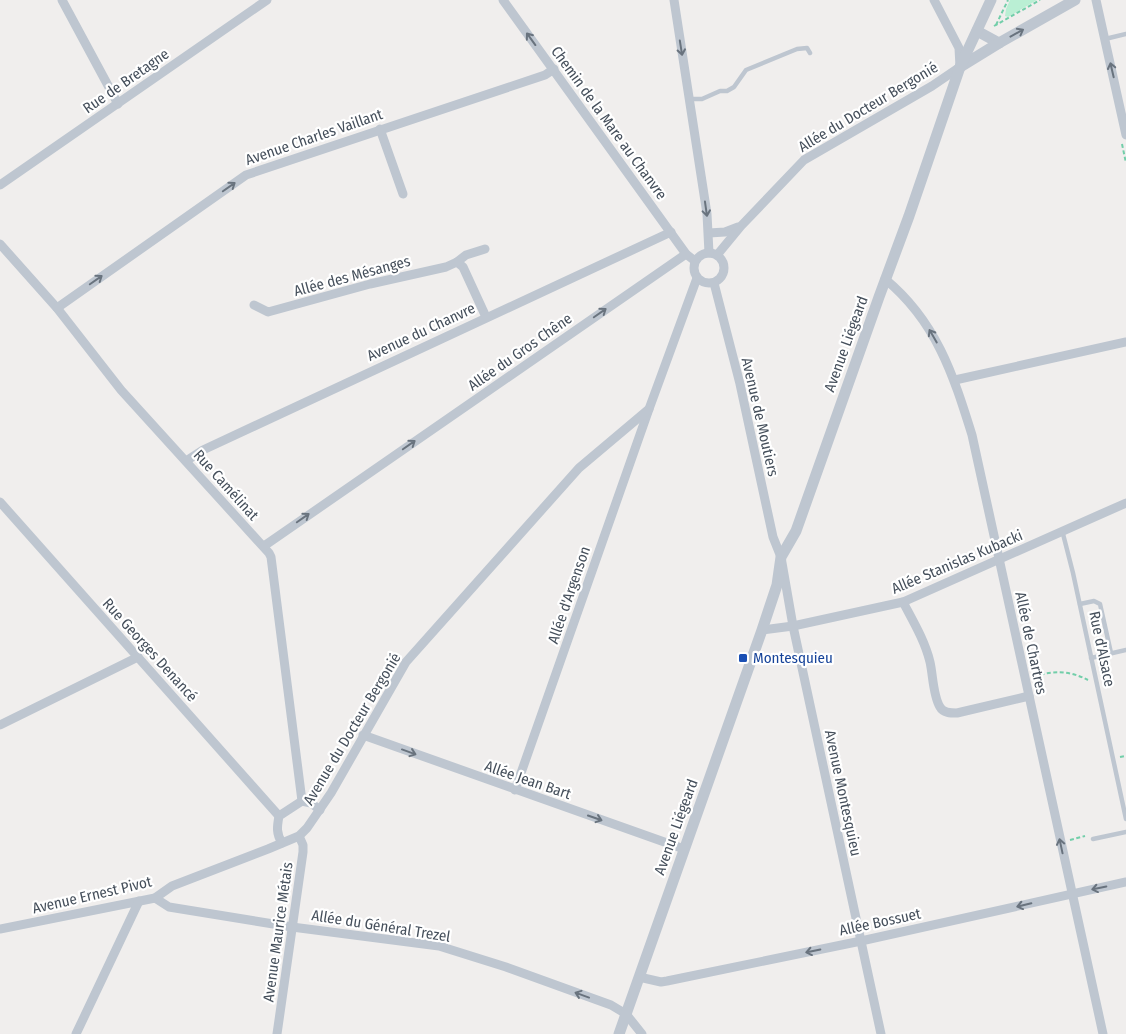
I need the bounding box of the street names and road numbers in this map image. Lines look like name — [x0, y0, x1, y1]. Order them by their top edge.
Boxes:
street label: Chemin de la Mare au Chanvre — [547, 43, 671, 203]
street label: Rue de Bretagne — [80, 45, 172, 117]
street label: Allée du Docteur Bergonié — [795, 58, 941, 156]
street label: Avenue Charles Vaillant — [243, 105, 385, 169]
street label: Allée des Mésanges — [292, 252, 412, 300]
street label: Avenue Liégeard — [820, 294, 872, 394]
street label: Avenue du Chanvre — [364, 299, 478, 365]
street label: Allée du Gros Chêne — [465, 309, 575, 395]
street label: Avenue de Moutiers — [738, 356, 782, 478]
street label: Rue Camélinat — [190, 446, 262, 524]
street label: Allée Stanislas Kubacki — [889, 526, 1025, 598]
street label: Allée d'Argenson — [544, 544, 594, 646]
street label: Allée de Chartres — [1011, 590, 1051, 696]
street label: Rue Georges Denancé — [99, 595, 201, 705]
street label: Rue d'Alsace — [1085, 610, 1119, 688]
street label: Avenue du Docteur Bergonié — [299, 650, 405, 808]
street label: Avenue Montesquieu — [821, 728, 865, 858]
street label: Allée Jean Bart — [483, 757, 574, 803]
street label: Avenue Liégeard — [650, 777, 702, 877]
street label: Avenue Maurice Métais — [259, 861, 297, 1003]
street label: Avenue Ernest Pivot — [31, 872, 154, 917]
street label: Allée Bossuet — [838, 905, 923, 939]
street label: Allée du Général Trezel — [310, 906, 452, 946]

